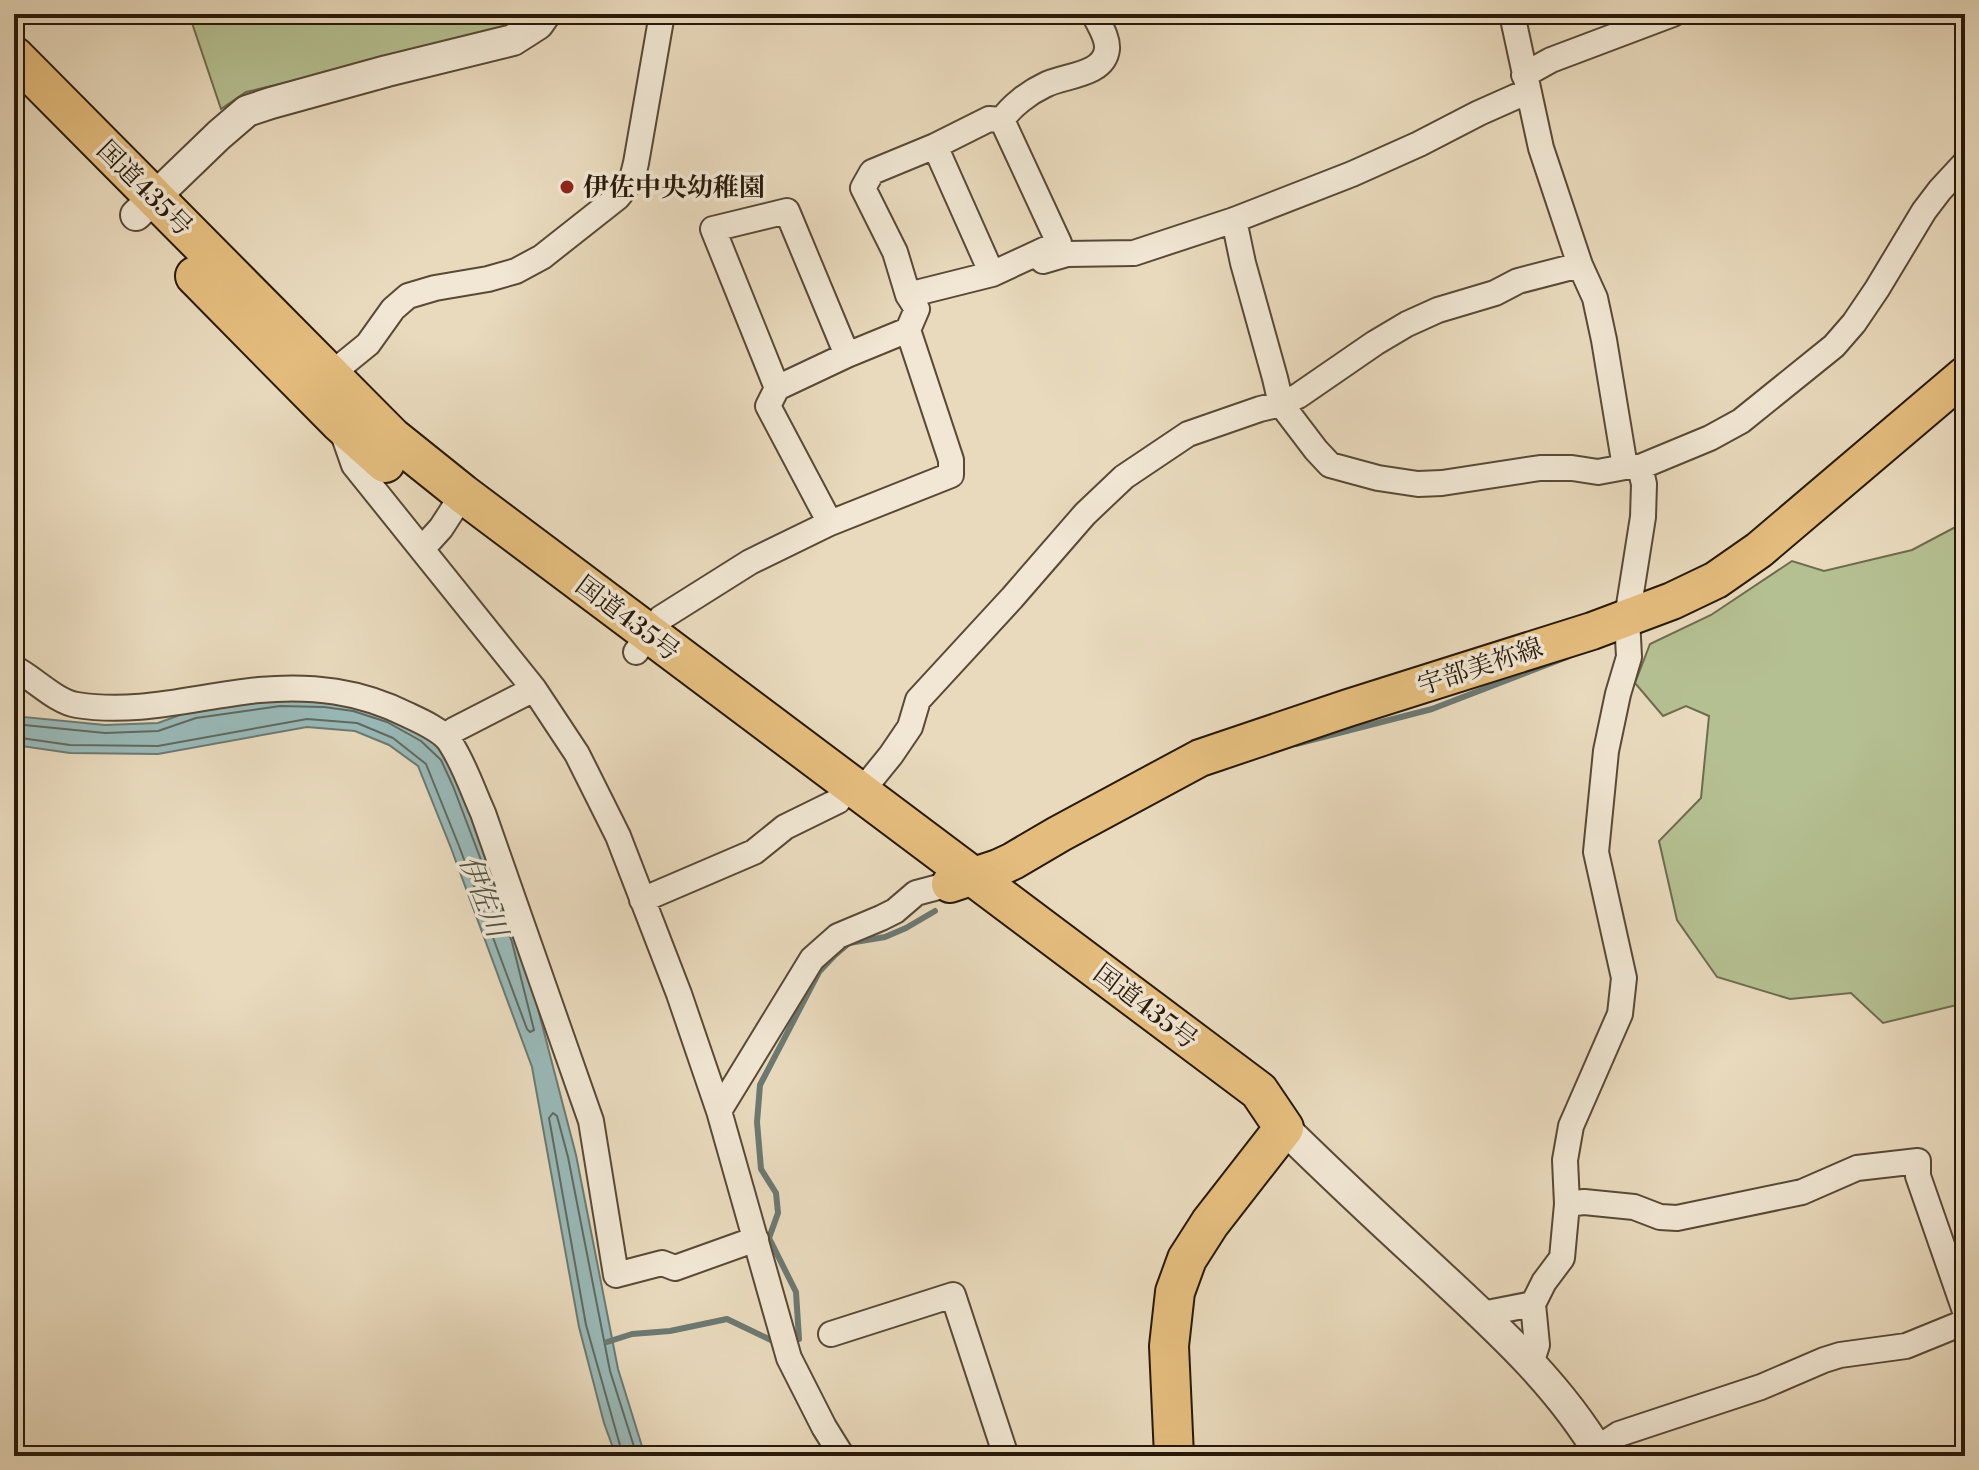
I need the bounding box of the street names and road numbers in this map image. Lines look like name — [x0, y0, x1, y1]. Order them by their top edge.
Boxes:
street label: 国道435号 — [90, 134, 199, 243]
street label: 国道435号 — [569, 569, 686, 668]
street label: 宇部美祢線 — [1414, 632, 1547, 702]
street label: 国道435号 — [1087, 957, 1204, 1056]

